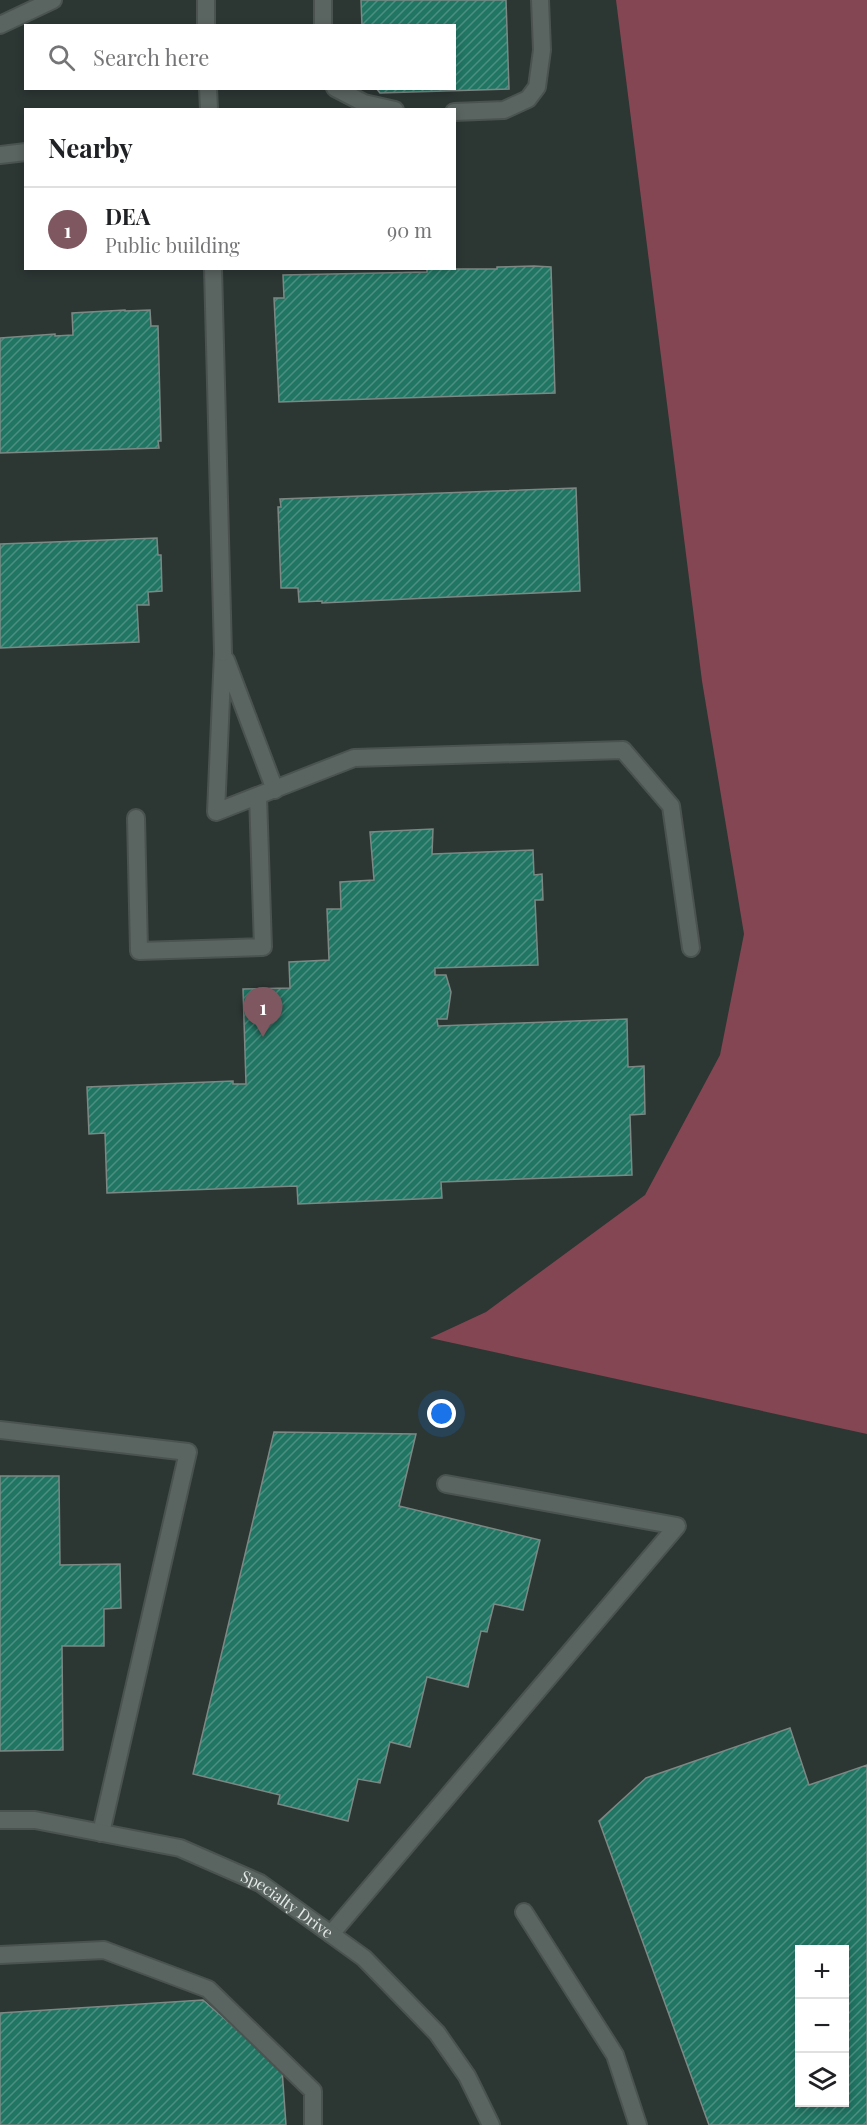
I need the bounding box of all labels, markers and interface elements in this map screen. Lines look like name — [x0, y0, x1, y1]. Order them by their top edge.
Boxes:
search box — [24, 24, 456, 90]
icon: search — [45, 41, 78, 74]
text: Search here — [93, 42, 209, 72]
text: Nearby — [48, 130, 133, 165]
text: DEA — [105, 201, 151, 231]
text: 1 — [64, 216, 71, 243]
text: 90 m — [387, 216, 432, 243]
text: Public building — [105, 231, 240, 258]
pin: 1 — [244, 988, 282, 1037]
your location — [427, 1399, 456, 1428]
street label: Specialty Drive — [238, 1865, 338, 1942]
map controls — [795, 1945, 849, 2107]
button: + — [795, 1945, 849, 1999]
button: − — [795, 1999, 849, 2053]
button: layers — [795, 2053, 849, 2107]

